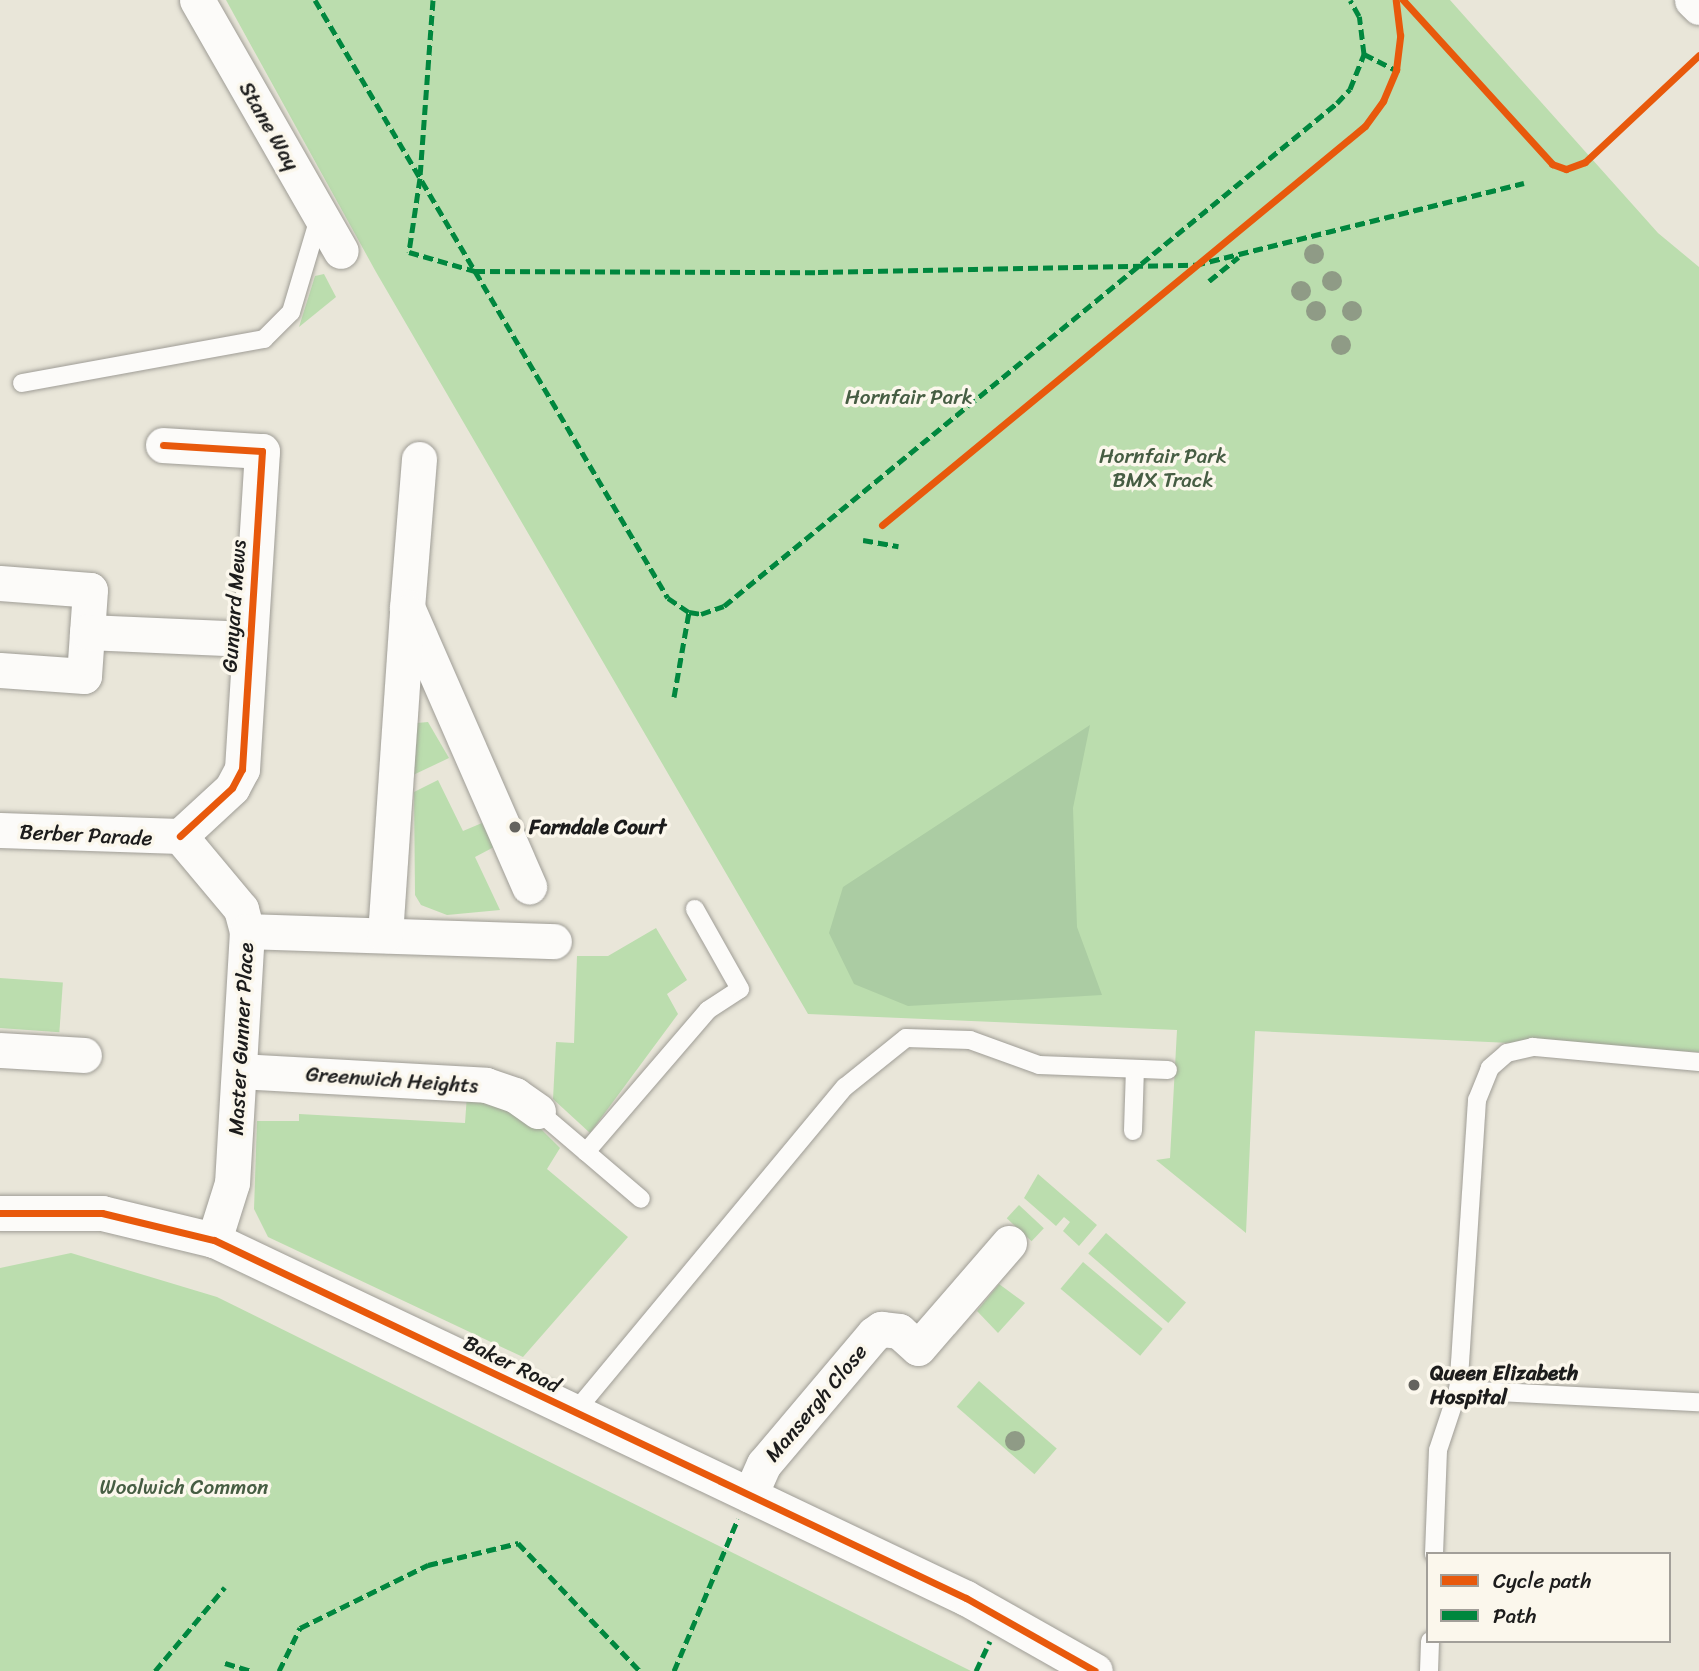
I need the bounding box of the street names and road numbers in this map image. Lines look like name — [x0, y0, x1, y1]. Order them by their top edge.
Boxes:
street label: Stane Way — [234, 77, 304, 175]
street label: Gunyard Mews — [217, 538, 251, 674]
street label: Berber Parade — [19, 819, 153, 851]
street label: Master Gunner Place — [223, 942, 259, 1136]
street label: Greenwich Heights — [305, 1061, 479, 1099]
street label: Baker Road — [459, 1330, 565, 1398]
street label: Mansergh Close — [760, 1339, 872, 1467]

